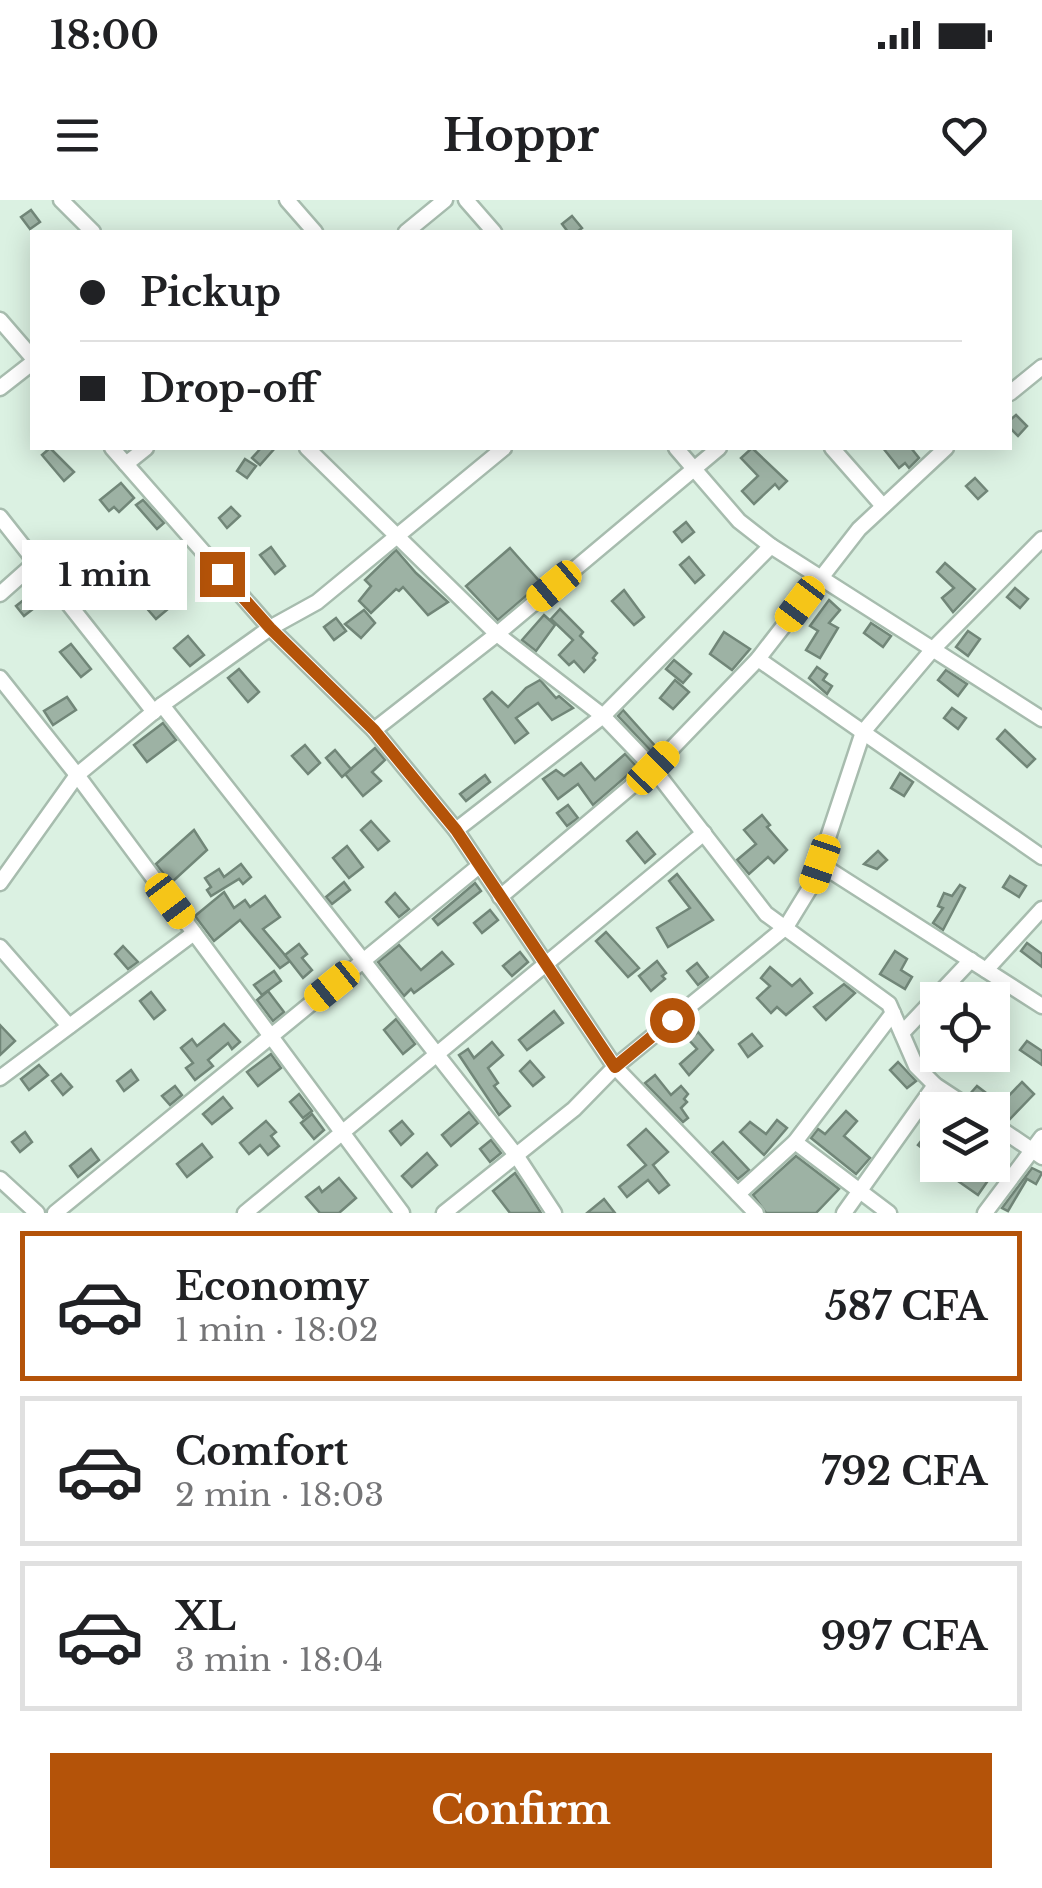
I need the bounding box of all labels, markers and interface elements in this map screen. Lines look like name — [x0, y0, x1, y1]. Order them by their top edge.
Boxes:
text: 18:00 — [50, 12, 159, 59]
text: Hoppr — [443, 107, 599, 163]
icon: menu — [50, 108, 105, 163]
icon: heart — [937, 108, 992, 163]
text: Pickup — [140, 269, 281, 316]
text: Drop-off — [140, 365, 317, 412]
callout: 1 min — [22, 539, 187, 609]
route end — [200, 552, 245, 597]
text: 1 min — [58, 555, 151, 595]
car — [521, 555, 587, 617]
car — [770, 571, 830, 637]
car — [621, 736, 685, 800]
car — [796, 831, 844, 897]
car — [140, 868, 200, 934]
car — [299, 955, 365, 1017]
map controls — [920, 982, 1010, 1182]
button: locate — [920, 982, 1010, 1072]
route start — [650, 998, 695, 1043]
button: layers — [920, 1092, 1010, 1182]
icon: car — [55, 1261, 145, 1351]
text: Economy — [175, 1263, 369, 1310]
text: 587 CFA — [825, 1283, 987, 1330]
text: 1 min · 18:02 — [175, 1310, 379, 1350]
icon: car — [55, 1426, 145, 1516]
text: Comfort — [175, 1428, 348, 1475]
text: 792 CFA — [821, 1448, 987, 1495]
text: 2 min · 18:03 — [175, 1475, 384, 1515]
icon: car — [55, 1591, 145, 1681]
text: XL — [175, 1593, 236, 1640]
text: 997 CFA — [820, 1613, 987, 1660]
text: 3 min · 18:04 — [175, 1640, 383, 1680]
button: Confirm — [50, 1753, 992, 1868]

